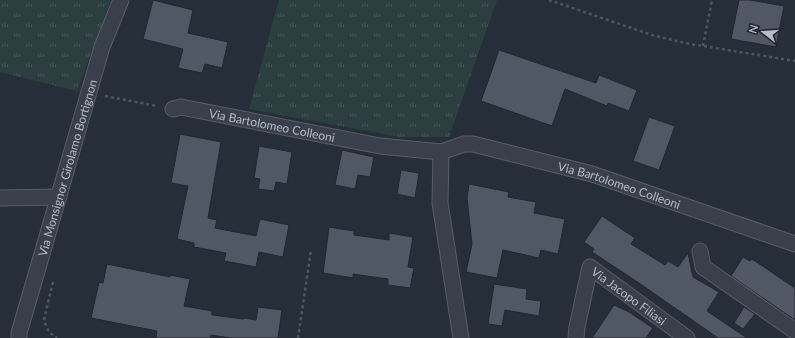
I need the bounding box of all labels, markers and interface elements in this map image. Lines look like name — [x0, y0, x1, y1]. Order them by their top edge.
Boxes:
north arrow — [743, 12, 783, 52]
text: N — [746, 23, 760, 35]
street label: Via Monsignor Girolamo Bortignon — [34, 78, 100, 258]
street label: Via Bartolomeo Colleoni — [208, 105, 336, 145]
street label: Via Bartolomeo Colleoni — [556, 158, 683, 212]
street label: Via Jacopo Filiasi — [589, 263, 670, 328]

